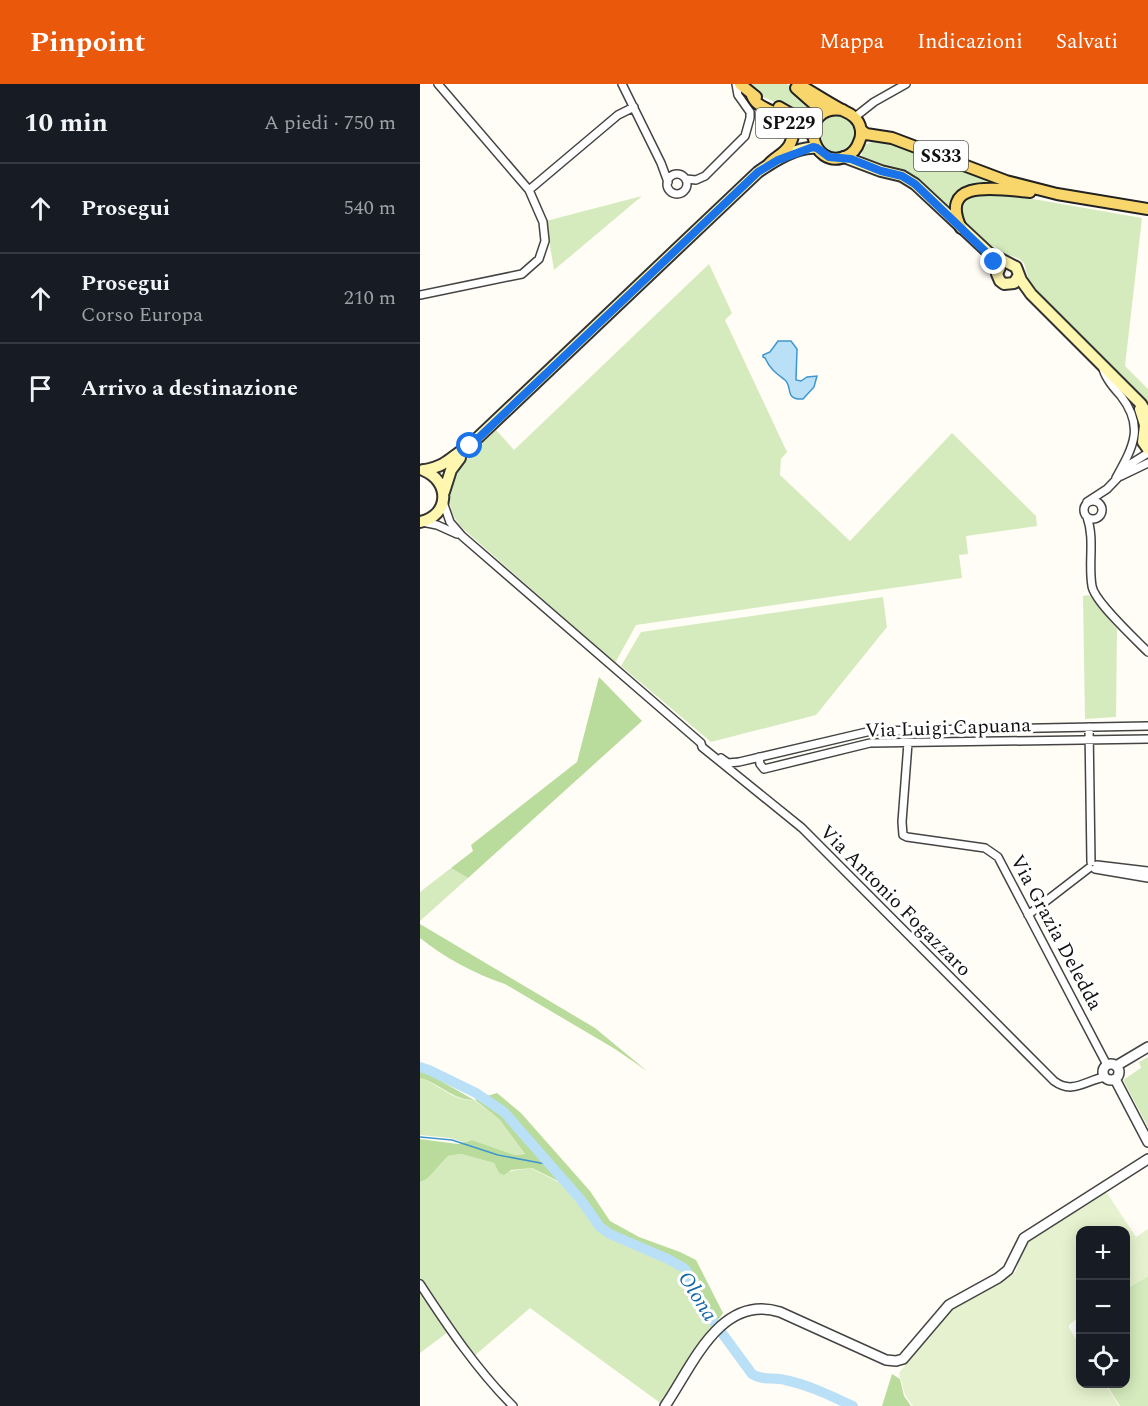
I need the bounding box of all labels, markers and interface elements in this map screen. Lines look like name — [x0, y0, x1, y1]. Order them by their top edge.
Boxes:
text: Pinpoint — [30, 21, 145, 64]
text: Mappa — [820, 26, 884, 58]
text: Indicazioni — [917, 26, 1023, 58]
text: Salvati — [1056, 26, 1118, 58]
text: 10 min — [24, 103, 108, 143]
text: A piedi · 750 m — [264, 108, 396, 138]
road number: SP229 — [756, 108, 822, 138]
road number: SS33 — [914, 141, 968, 171]
icon: ahead — [24, 192, 57, 225]
text: Prosegui — [81, 192, 170, 225]
text: 540 m — [344, 193, 396, 223]
route end — [980, 248, 1006, 274]
text: Prosegui — [81, 267, 170, 300]
icon: ahead — [24, 282, 57, 315]
text: 210 m — [344, 283, 396, 313]
text: Corso Europa — [81, 300, 203, 330]
icon: arrive — [24, 372, 57, 405]
text: Arrivo a destinazione — [81, 372, 298, 405]
route start — [456, 432, 482, 458]
street label: Via Luigi Capuana — [865, 710, 1032, 746]
street label: Via Antonio Fogazzaro — [812, 818, 978, 984]
street label: Via Grazia Deledda — [1002, 849, 1110, 1016]
map controls — [1076, 1226, 1130, 1388]
button: + — [1076, 1226, 1130, 1280]
water label: Olona — [669, 1265, 725, 1328]
button: − — [1076, 1280, 1130, 1334]
button: locate — [1076, 1334, 1130, 1388]

